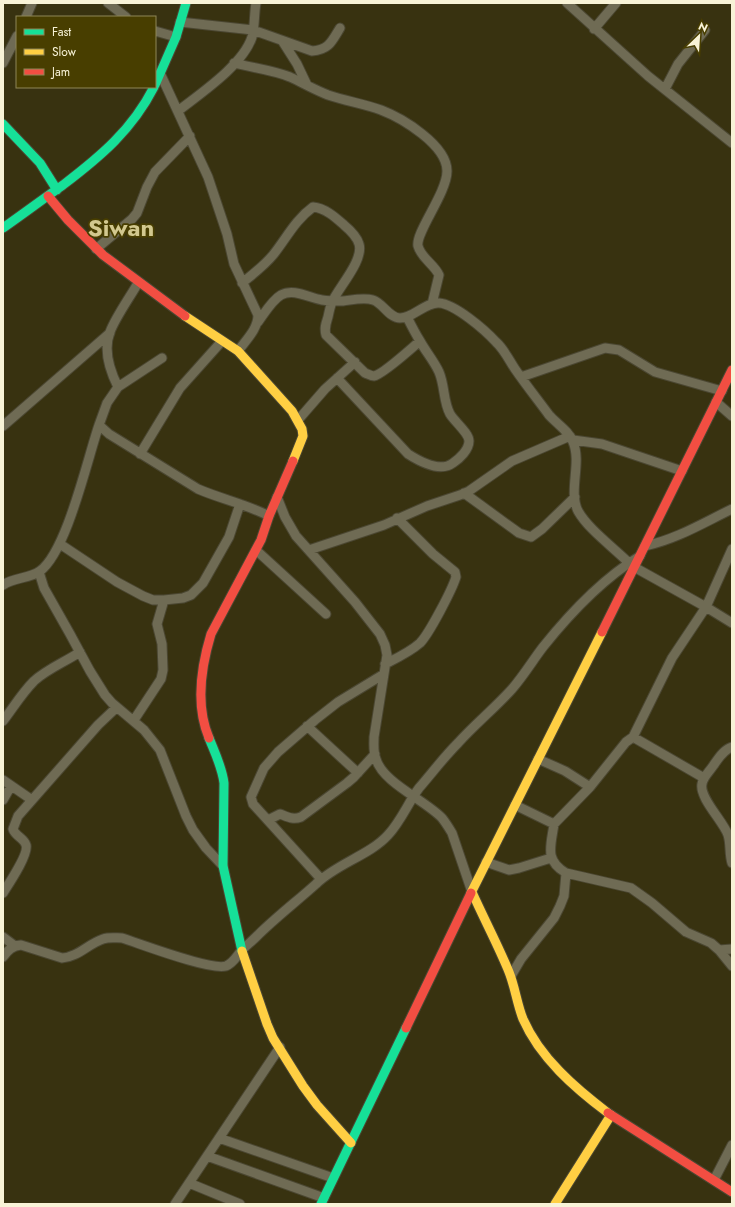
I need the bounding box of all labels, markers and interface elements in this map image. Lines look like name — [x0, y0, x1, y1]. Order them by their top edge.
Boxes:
legend — [16, 16, 156, 88]
north arrow — [679, 16, 719, 56]
text: N — [696, 18, 711, 36]
text: Fast — [52, 23, 71, 41]
text: Slow — [52, 43, 77, 61]
text: Jam — [50, 63, 70, 81]
district label: Siwan — [88, 210, 154, 245]

